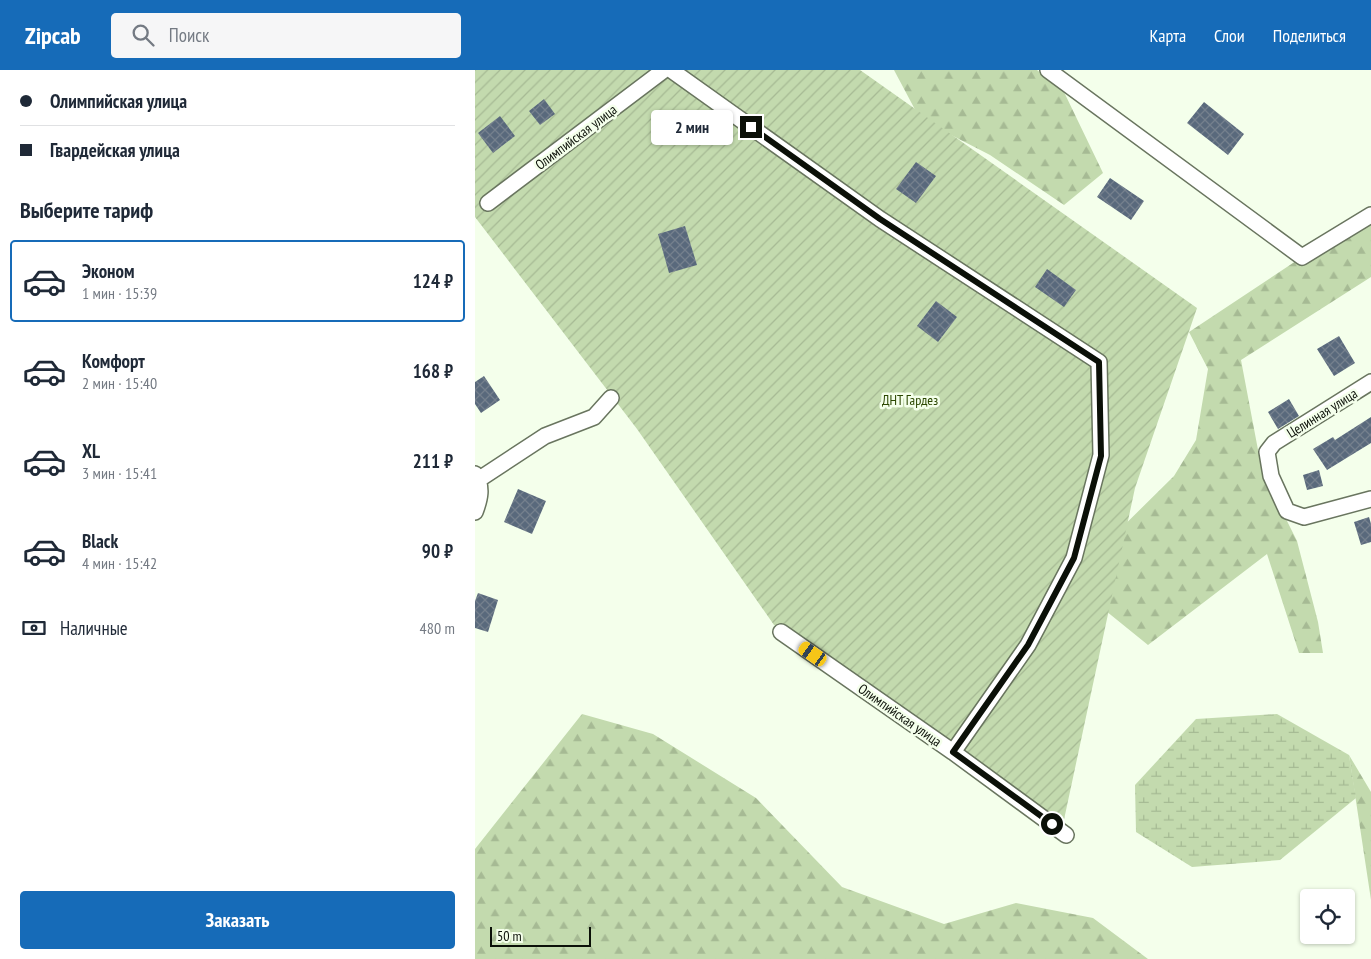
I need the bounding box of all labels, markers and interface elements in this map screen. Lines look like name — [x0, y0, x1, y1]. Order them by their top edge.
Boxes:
search box — [111, 13, 461, 58]
text: Zipcab — [25, 20, 81, 51]
icon: search — [129, 21, 157, 49]
text: Поиск — [169, 23, 209, 47]
text: Карта — [1149, 24, 1186, 47]
text: Слои — [1214, 24, 1245, 47]
text: Поделиться — [1273, 24, 1346, 47]
text: Олимпийская улица — [50, 89, 187, 113]
street label: Олимпийская улица — [532, 100, 620, 174]
callout: 2 мин — [651, 110, 733, 144]
route end — [740, 116, 762, 138]
text: 2 мин — [675, 117, 709, 137]
text: Гвардейская улица — [50, 138, 180, 162]
text: Выберите тариф — [20, 196, 153, 224]
icon: car — [22, 259, 67, 304]
text: Эконом — [82, 259, 135, 283]
text: 124 ₽ — [413, 269, 453, 293]
text: 1 мин · 15:39 — [82, 283, 157, 303]
icon: car — [22, 349, 67, 394]
text: Комфорт — [82, 349, 145, 373]
text: 168 ₽ — [413, 359, 453, 383]
text: 2 мин · 15:40 — [82, 373, 157, 393]
street label: Целинная улица — [1283, 384, 1361, 442]
park label: ДНТ Гардез — [882, 391, 938, 409]
icon: car — [22, 439, 67, 484]
text: XL — [82, 439, 100, 463]
text: 211 ₽ — [413, 449, 453, 473]
text: 3 мин · 15:41 — [82, 463, 157, 483]
icon: car — [22, 529, 67, 574]
text: Black — [82, 529, 118, 553]
text: 90 ₽ — [422, 539, 453, 563]
text: 4 мин · 15:42 — [82, 553, 157, 573]
icon: cash — [20, 614, 48, 642]
text: Наличные — [60, 616, 128, 640]
text: 480 m — [420, 618, 455, 638]
car — [796, 639, 829, 669]
street label: Олимпийская улица — [855, 680, 945, 750]
route start — [1041, 813, 1063, 835]
map controls — [1300, 889, 1355, 944]
button: locate — [1300, 889, 1355, 944]
button: Заказать — [20, 891, 455, 949]
scale bar — [490, 924, 591, 947]
text: 50 m — [497, 927, 522, 945]

